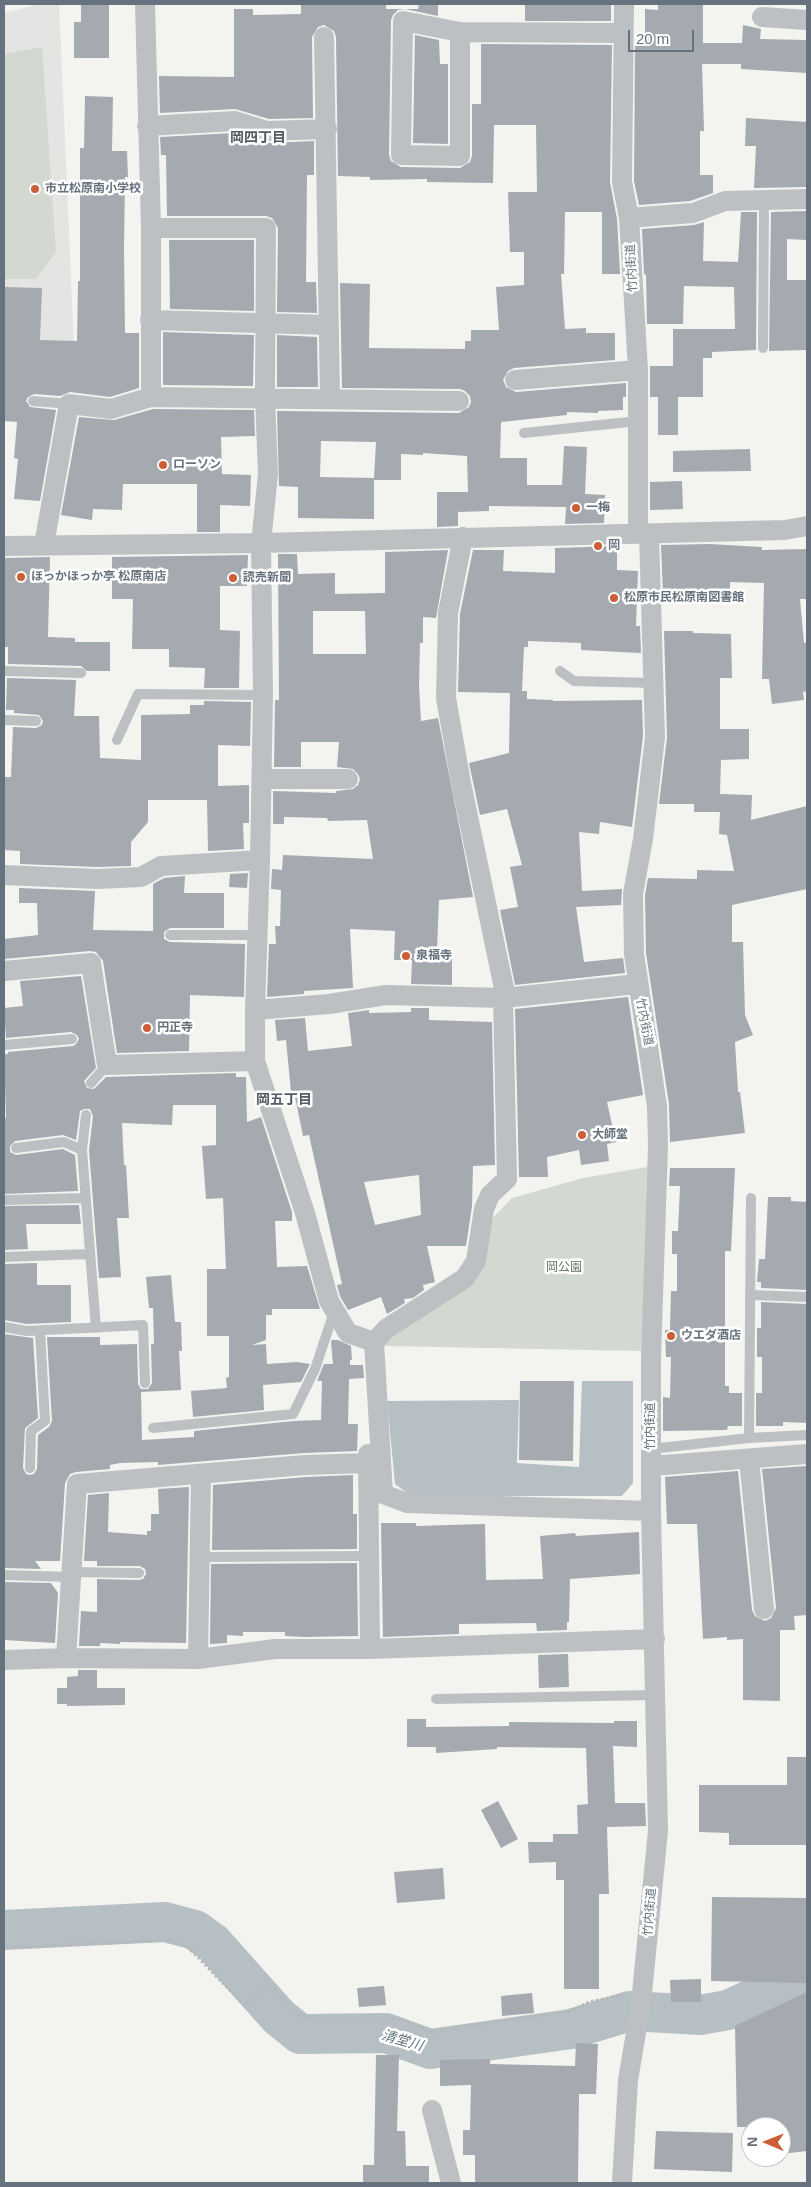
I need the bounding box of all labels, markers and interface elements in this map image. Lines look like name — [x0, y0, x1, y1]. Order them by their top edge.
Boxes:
scale bar — [631, 20, 697, 52]
text: 20 m — [636, 30, 669, 47]
district label: 岡四丁目 — [230, 130, 286, 146]
place label: 市立松原南小学校 — [45, 182, 141, 196]
marker: 市立松原南小学校 — [29, 183, 41, 195]
street label: 竹内街道 — [624, 244, 640, 292]
place label: ローソン — [173, 458, 221, 472]
marker: ローソン — [157, 459, 169, 471]
place label: 一梅 — [586, 501, 610, 515]
marker: 一梅 — [570, 502, 582, 514]
place label: 岡 — [608, 539, 620, 553]
marker: 岡 — [592, 540, 604, 552]
place label: ほっかほっか亭 松原南店 — [31, 570, 166, 584]
marker: ほっかほっか亭 松原南店 — [15, 571, 27, 583]
place label: 読売新聞 — [243, 571, 291, 585]
marker: 読売新聞 — [227, 572, 239, 584]
place label: 松原市民松原南図書館 — [624, 591, 744, 605]
marker: 松原市民松原南図書館 — [608, 592, 620, 604]
place label: 泉福寺 — [416, 949, 452, 963]
marker: 泉福寺 — [400, 950, 412, 962]
street label: 竹内街道 — [632, 997, 656, 1047]
place label: 円正寺 — [157, 1021, 193, 1035]
marker: 円正寺 — [141, 1022, 153, 1034]
district label: 岡五丁目 — [256, 1092, 312, 1108]
place label: 大師堂 — [592, 1128, 628, 1142]
marker: 大師堂 — [576, 1129, 588, 1141]
park label: 岡公園 — [546, 1261, 582, 1275]
place label: ウエダ酒店 — [681, 1329, 741, 1343]
marker: ウエダ酒店 — [665, 1330, 677, 1342]
street label: 竹内街道 — [644, 1402, 658, 1450]
street label: 竹内街道 — [641, 1887, 659, 1937]
water label: 清堂川 — [379, 2027, 425, 2055]
north arrow — [741, 2117, 791, 2167]
text: N — [744, 2137, 760, 2147]

